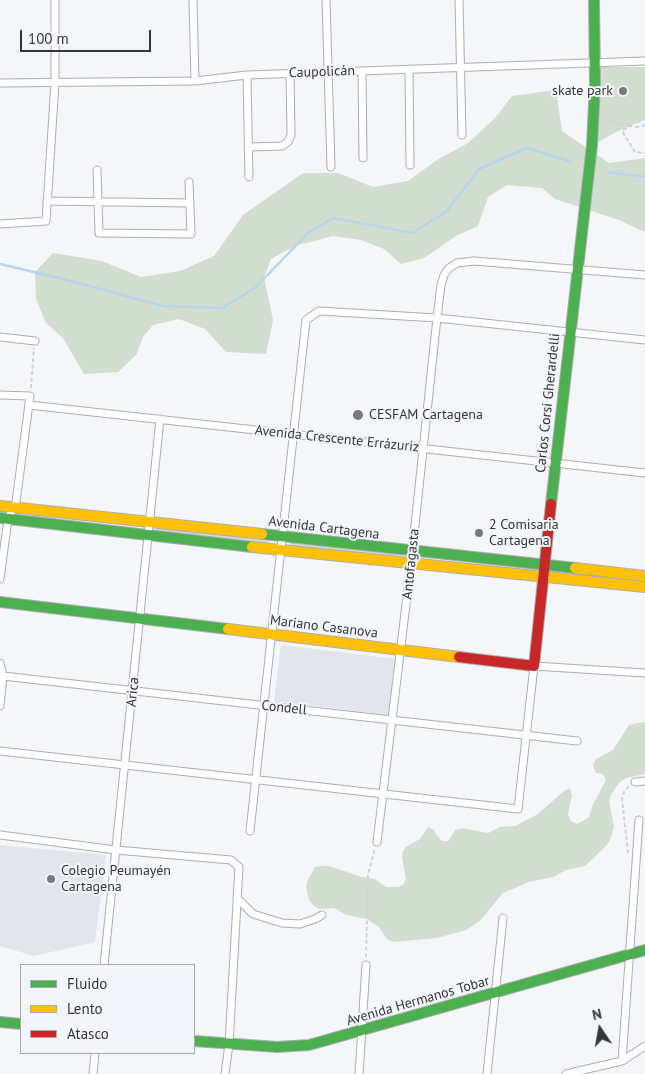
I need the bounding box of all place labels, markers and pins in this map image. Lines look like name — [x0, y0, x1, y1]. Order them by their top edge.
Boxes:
place label: skate park — [552, 83, 613, 99]
marker: skate park — [617, 85, 629, 97]
place label: CESFAM Cartagena — [369, 407, 483, 423]
marker: CESFAM Cartagena — [351, 408, 365, 422]
place label: 2 Comisaria Cartagena — [489, 517, 559, 550]
marker: 2 Comisaria Cartagena — [473, 527, 485, 539]
place label: Colegio Peumayén Cartagena — [61, 863, 171, 896]
marker: Colegio Peumayén Cartagena — [45, 873, 57, 885]

